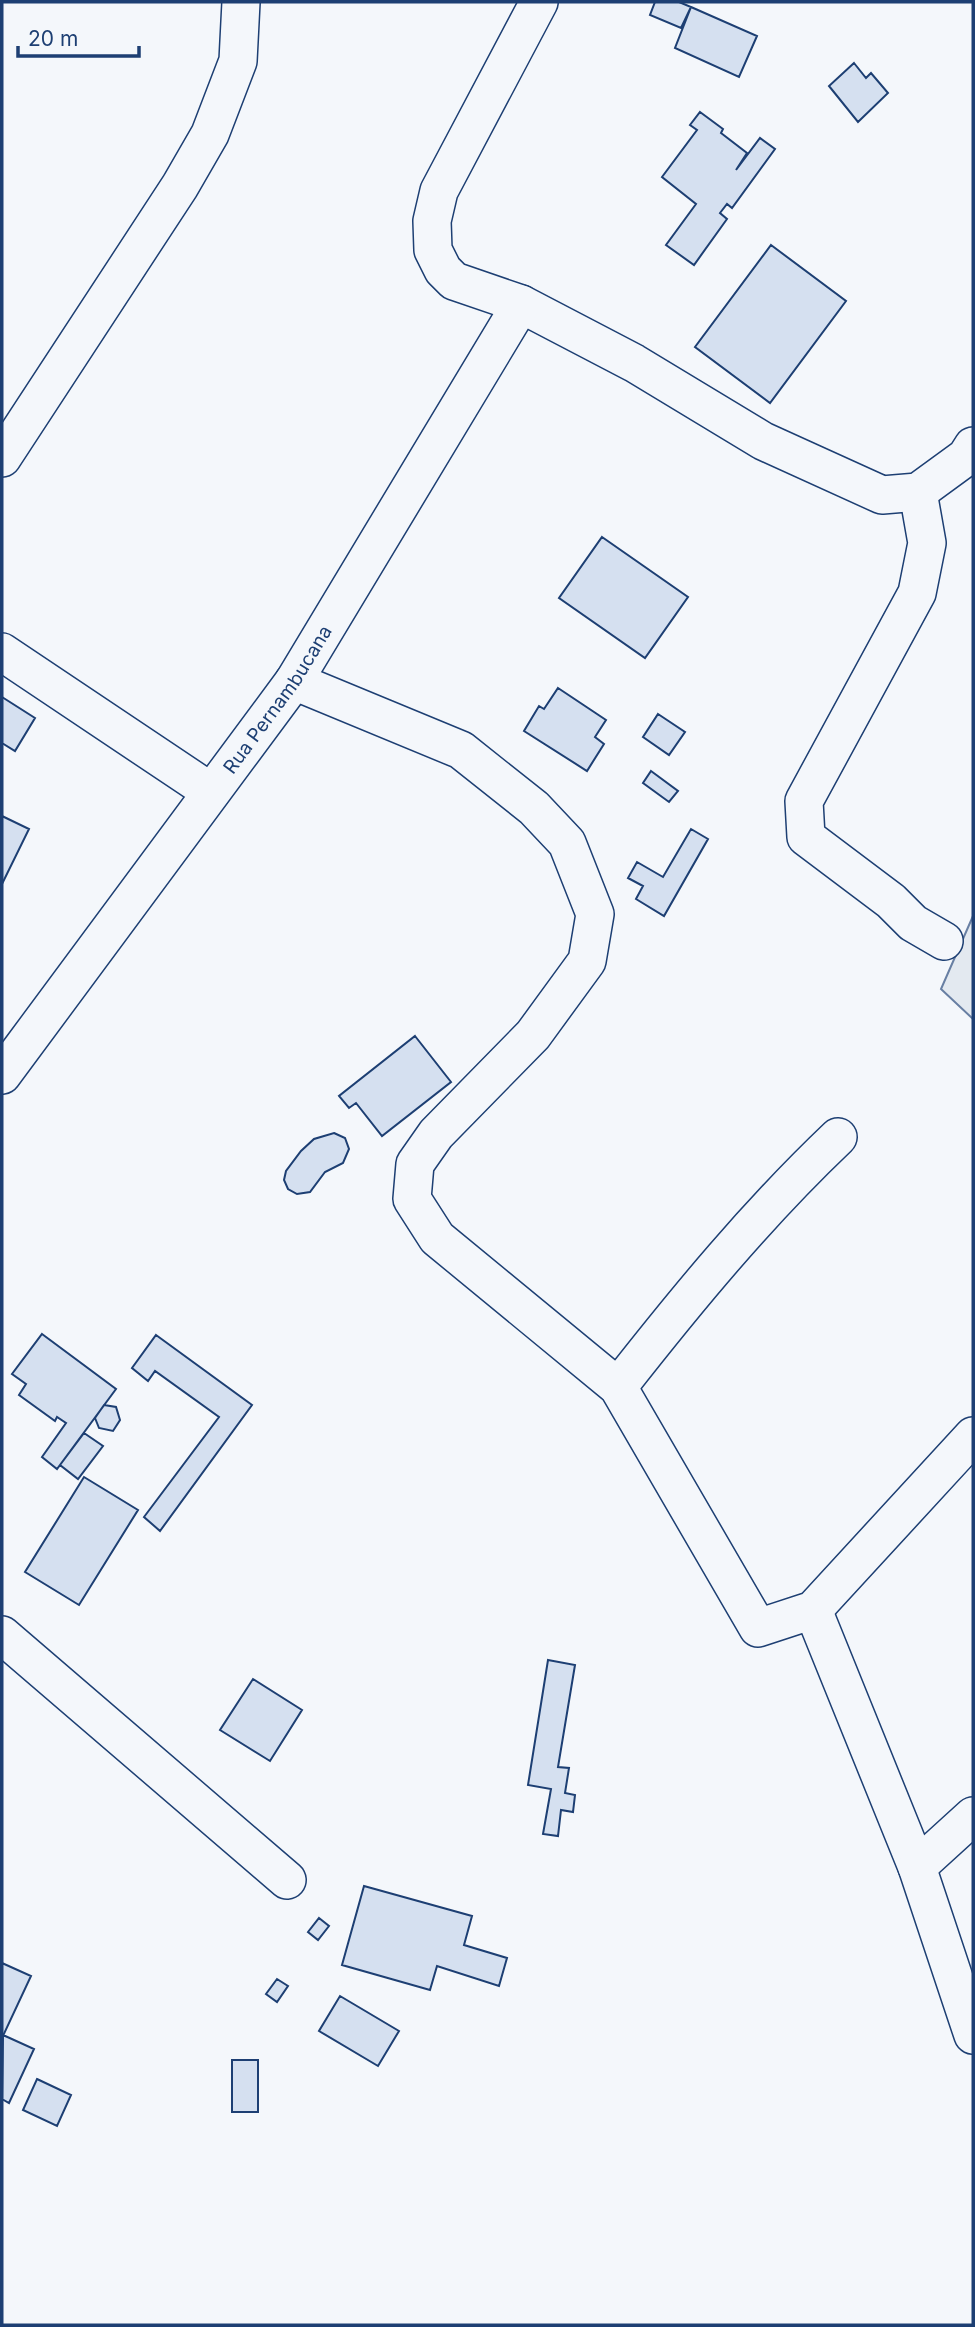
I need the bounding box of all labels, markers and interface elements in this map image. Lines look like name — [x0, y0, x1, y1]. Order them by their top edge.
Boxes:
scale bar — [18, 14, 138, 58]
text: 20 m — [28, 26, 78, 51]
street label: Rua Pernambucana — [218, 621, 337, 778]

